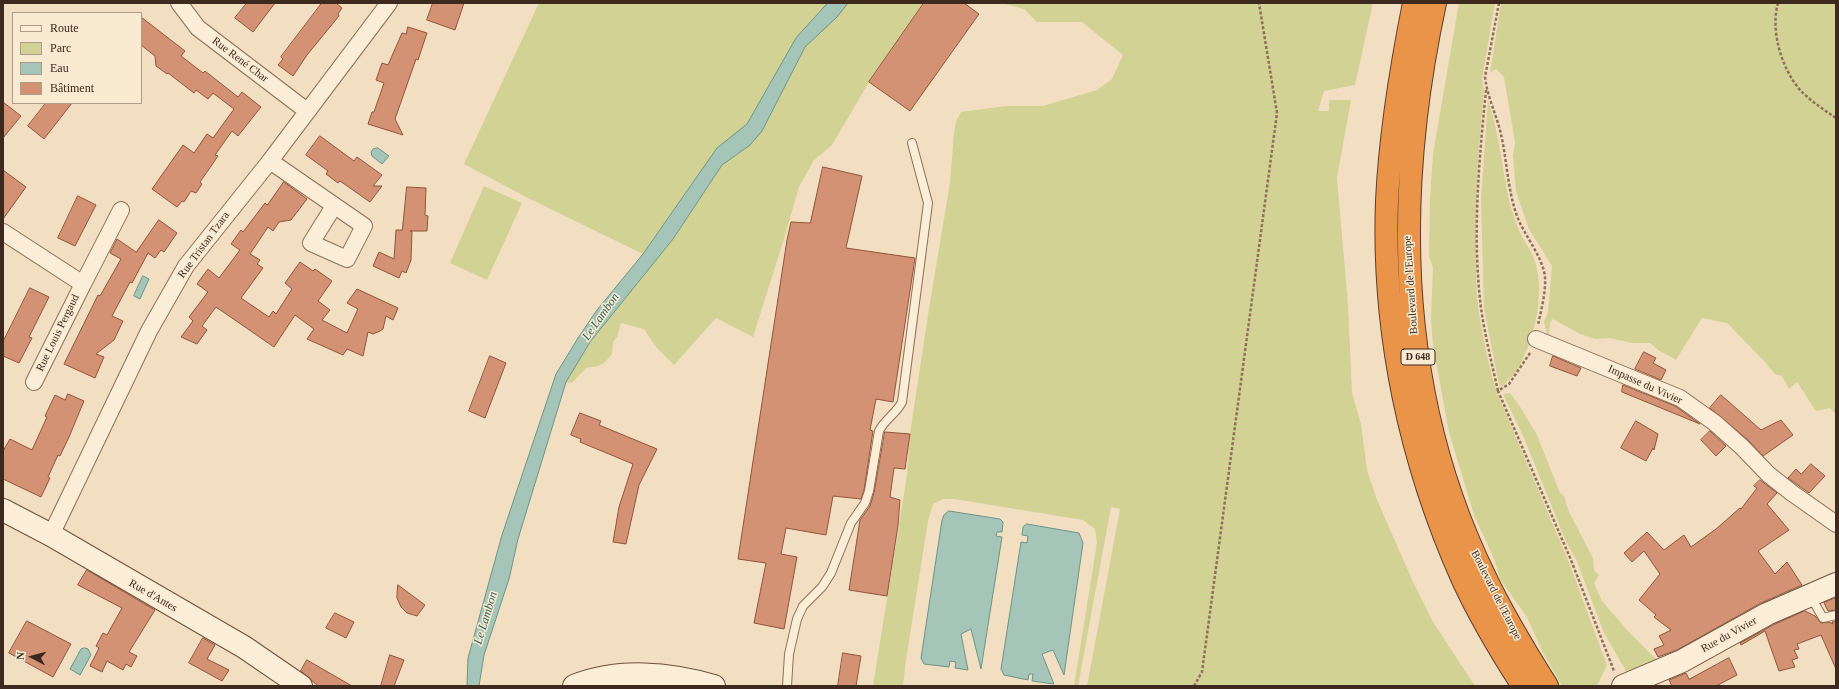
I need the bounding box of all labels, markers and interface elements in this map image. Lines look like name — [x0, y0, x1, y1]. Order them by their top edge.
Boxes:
legend — [12, 12, 142, 104]
text: Route — [50, 21, 79, 35]
street label: Rue René Char — [209, 35, 271, 85]
text: Parc — [50, 41, 71, 55]
text: Eau — [50, 61, 69, 75]
text: Bâtiment — [50, 81, 94, 95]
street label: Rue Tristan Tzara — [175, 209, 233, 281]
street label: Boulevard de l'Europe — [1401, 235, 1421, 335]
water label: Le Lambon — [580, 291, 622, 343]
street label: Rue Louis Pergaud — [34, 292, 82, 374]
road number: D 648 — [1401, 349, 1435, 365]
street label: Impasse du Vivier — [1606, 363, 1684, 407]
street label: Boulevard de l'Europe — [1468, 548, 1524, 642]
street label: Rue d'Antes — [126, 577, 180, 615]
water label: Le Lambon — [471, 590, 501, 646]
street label: Rue du Vivier — [1699, 614, 1759, 656]
north arrow — [12, 637, 52, 677]
text: N — [14, 651, 26, 660]

